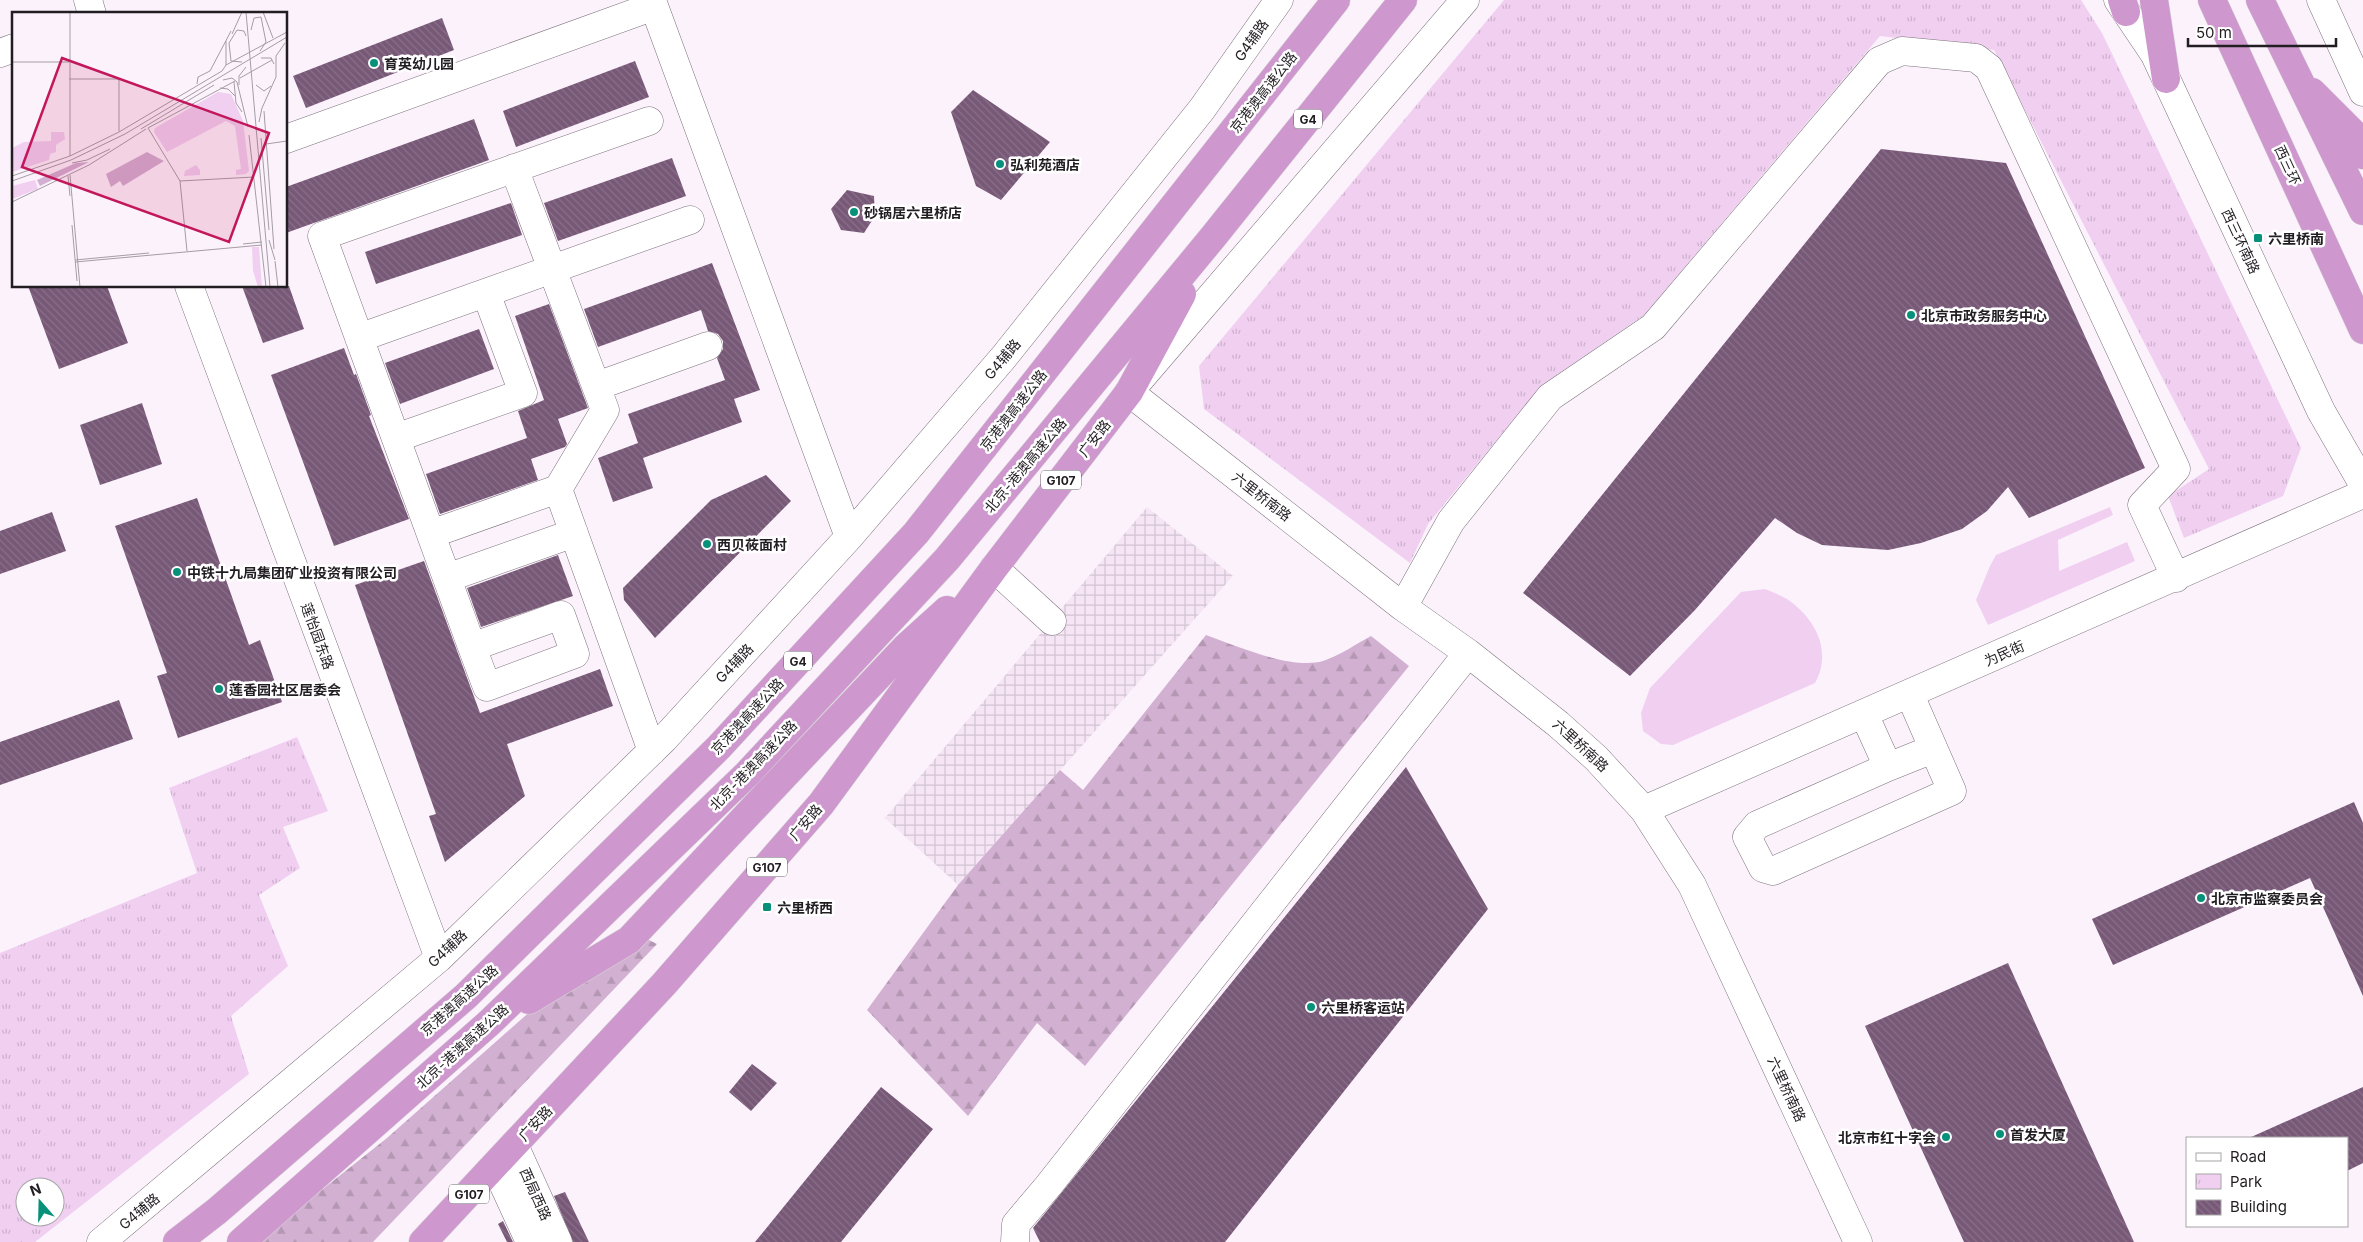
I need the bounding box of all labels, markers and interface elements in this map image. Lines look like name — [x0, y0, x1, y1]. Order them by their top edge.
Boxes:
inset map — [12, 12, 288, 288]
scale bar — [2188, 15, 2336, 47]
street label: G4辅路 — [1230, 16, 1272, 64]
text: 50 m — [2196, 23, 2232, 42]
street label: 京港澳高速公路 — [1226, 48, 1300, 136]
place label: 育英幼儿园 — [384, 55, 454, 72]
marker: 育英幼儿园 — [368, 57, 380, 69]
road number: G4 — [1294, 110, 1322, 128]
street label: 西三环 — [2271, 142, 2305, 188]
place label: 弘利苑酒店 — [1010, 156, 1080, 173]
marker: 弘利苑酒店 — [994, 158, 1006, 170]
place label: 砂锅居六里桥店 — [864, 204, 962, 221]
marker: 砂锅居六里桥店 — [848, 206, 860, 218]
street label: 西三环南路 — [2219, 206, 2263, 276]
place label: 六里桥南 — [2268, 230, 2324, 247]
marker: 六里桥南 — [2252, 232, 2264, 244]
place label: 北京市政务服务中心 — [1921, 307, 2047, 324]
marker: 北京市政务服务中心 — [1905, 309, 1917, 321]
street label: G4辅路 — [980, 335, 1024, 383]
street label: 京港澳高速公路 — [976, 366, 1050, 454]
street label: 北京-港澳高速公路 — [980, 414, 1070, 516]
street label: 广安路 — [1074, 416, 1114, 460]
street label: 六里桥南路 — [1229, 468, 1295, 524]
road number: G107 — [1041, 470, 1081, 490]
place label: 西贝莜面村 — [717, 536, 787, 553]
marker: 西贝莜面村 — [701, 538, 713, 550]
place label: 中铁十九局集团矿业投资有限公司 — [187, 564, 397, 581]
marker: 中铁十九局集团矿业投资有限公司 — [171, 566, 183, 578]
street label: 莲怡园东路 — [298, 600, 338, 672]
street label: 为民街 — [1981, 637, 2027, 669]
street label: G4辅路 — [712, 640, 756, 686]
road number: G4 — [784, 651, 812, 670]
street label: 京港澳高速公路 — [707, 674, 787, 758]
place label: 莲香园社区居委会 — [229, 681, 341, 698]
marker: 莲香园社区居委会 — [213, 683, 225, 695]
street label: 六里桥南路 — [1550, 715, 1612, 775]
street label: 北京-港澳高速公路 — [706, 716, 800, 814]
street label: 广安路 — [785, 800, 825, 844]
road number: G107 — [747, 858, 787, 876]
place label: 北京市监察委员会 — [2211, 890, 2323, 907]
marker: 北京市监察委员会 — [2195, 892, 2207, 904]
place label: 六里桥西 — [777, 899, 833, 916]
marker: 六里桥西 — [761, 901, 773, 913]
street label: G4辅路 — [424, 926, 470, 970]
street label: 京港澳高速公路 — [417, 961, 501, 1039]
place label: 六里桥客运站 — [1321, 999, 1405, 1016]
street label: 北京-港澳高速公路 — [412, 1000, 512, 1092]
marker: 六里桥客运站 — [1305, 1001, 1317, 1013]
street label: 六里桥南路 — [1765, 1054, 1809, 1124]
street label: 广安路 — [514, 1102, 556, 1144]
place label: 首发大厦 — [2010, 1126, 2066, 1143]
marker: 首发大厦 — [1994, 1128, 2006, 1140]
place label: 北京市红十字会 — [1838, 1129, 1936, 1146]
marker: 北京市红十字会 — [1940, 1131, 1952, 1143]
legend — [2186, 1137, 2348, 1227]
text: Road — [2230, 1147, 2266, 1166]
street label: 西局西路 — [517, 1165, 555, 1223]
text: Park — [2230, 1172, 2263, 1191]
north arrow — [15, 1177, 65, 1227]
text: N — [27, 1180, 43, 1199]
road number: G107 — [449, 1184, 489, 1204]
street label: G4辅路 — [115, 1189, 163, 1233]
text: Building — [2230, 1197, 2287, 1216]

